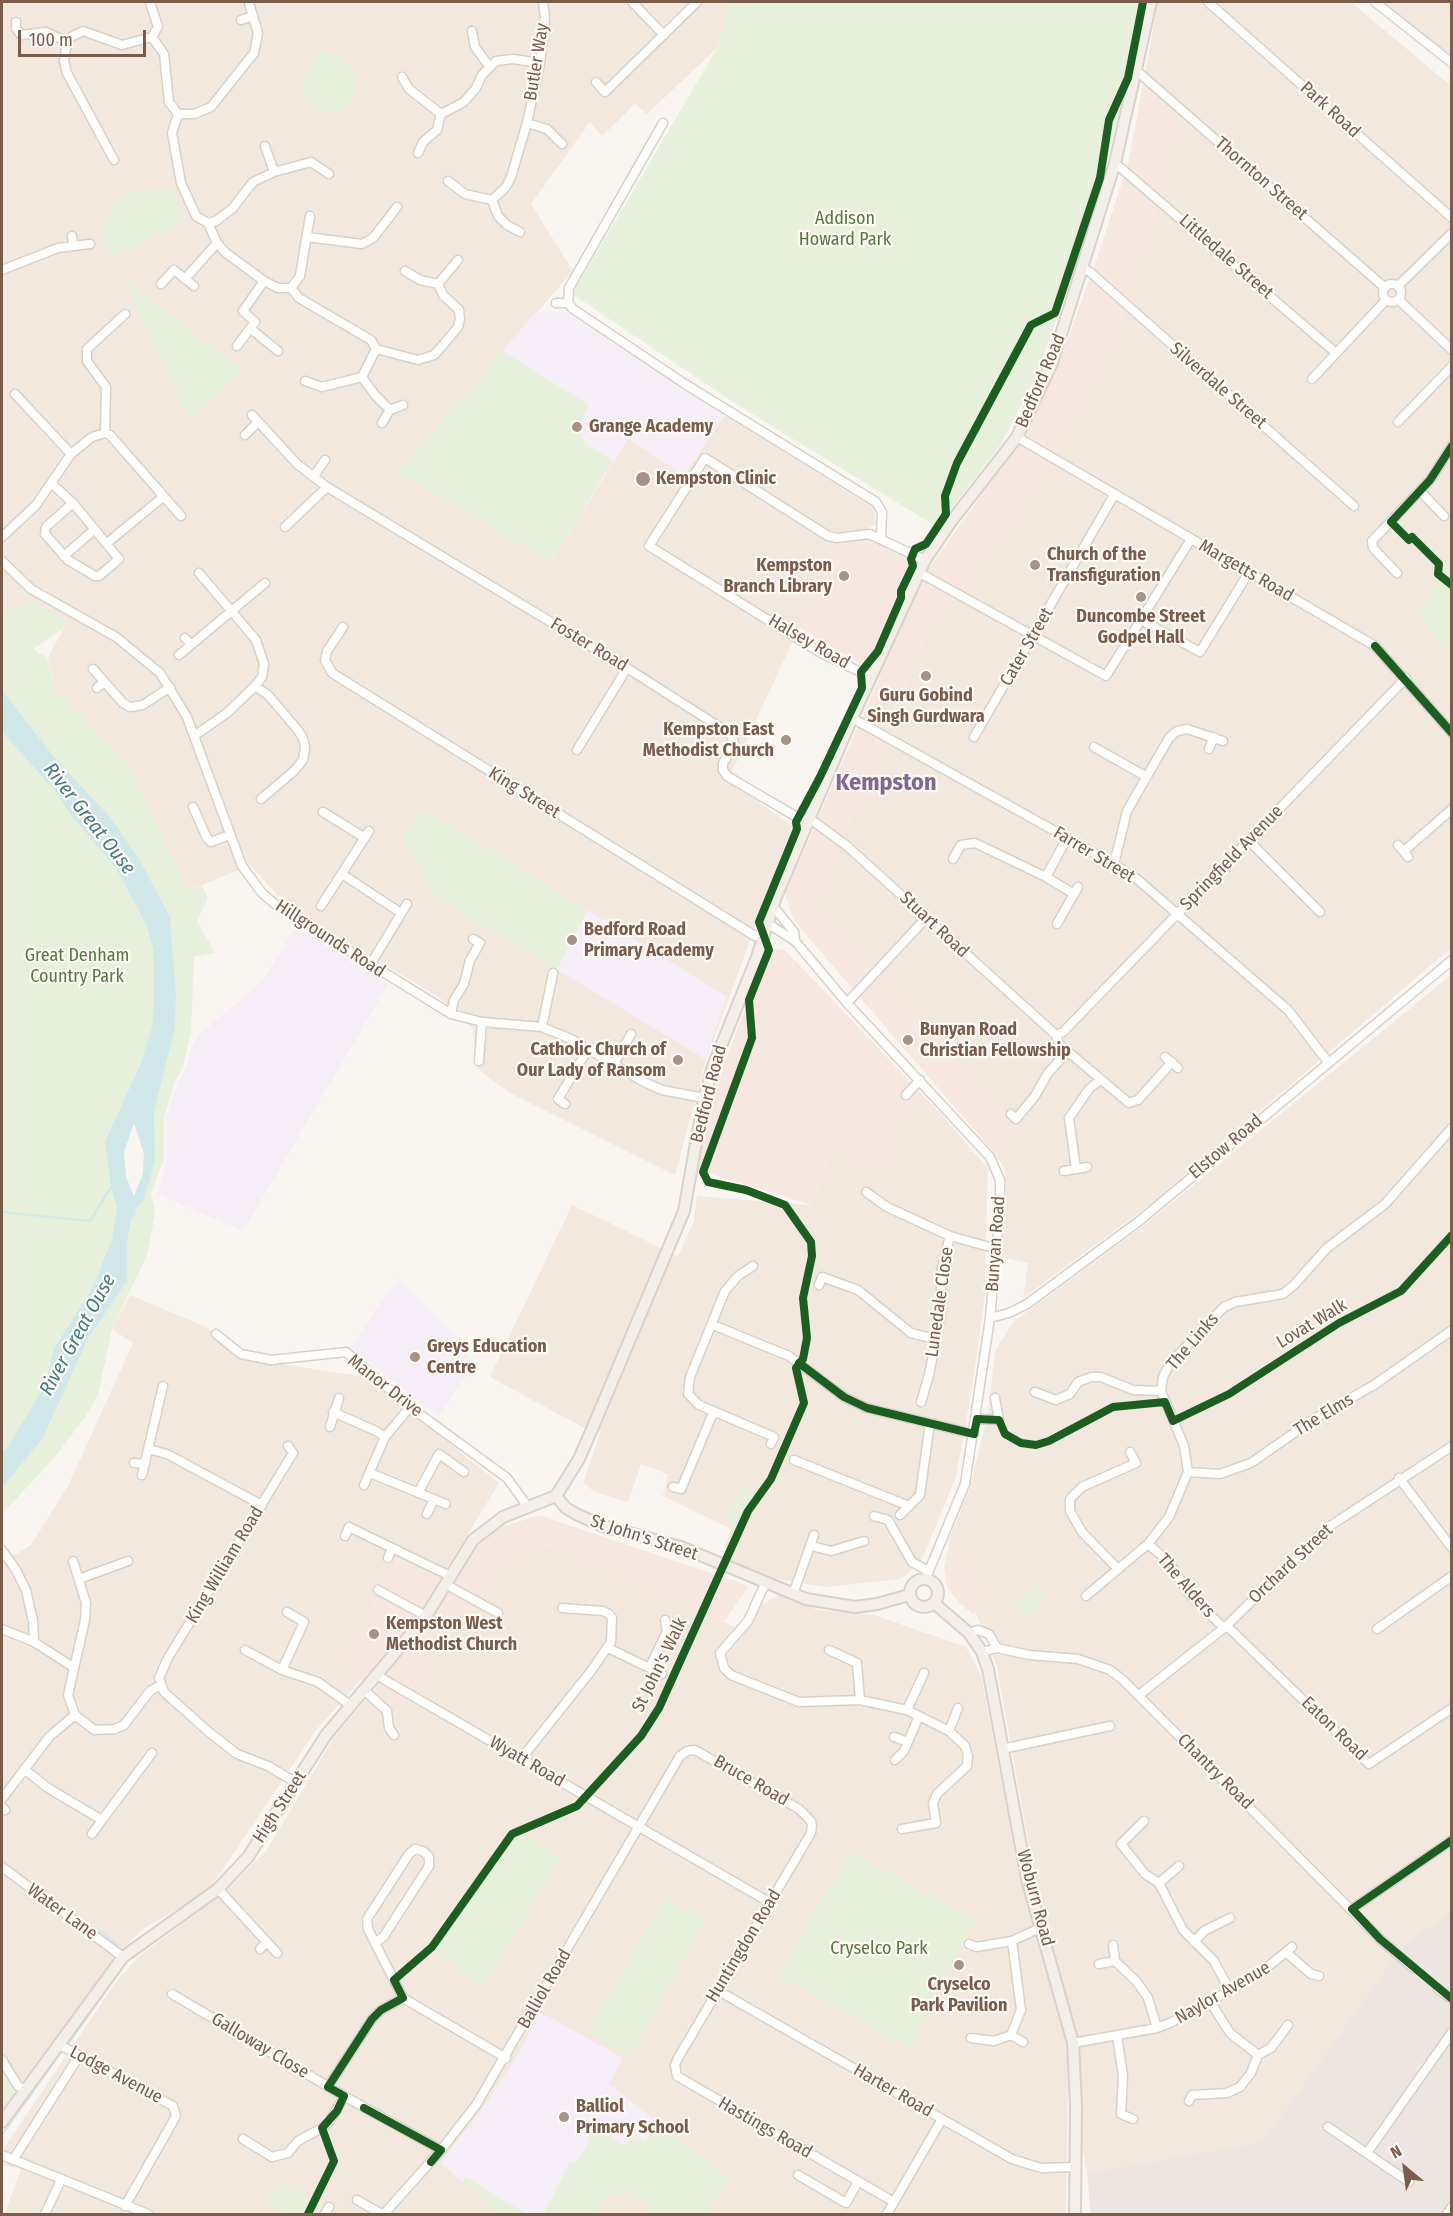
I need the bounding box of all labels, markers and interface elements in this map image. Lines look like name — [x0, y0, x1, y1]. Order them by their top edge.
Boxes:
scale bar — [21, 18, 148, 56]
street label: Butler Way — [520, 22, 554, 102]
text: 100 m — [29, 29, 73, 51]
street label: Park Road — [1295, 77, 1365, 143]
street label: Thornton Street — [1210, 133, 1312, 225]
park label: Addison Howard Park — [799, 208, 891, 250]
street label: Littledale Street — [1174, 210, 1278, 304]
street label: Bedford Road — [1011, 331, 1071, 431]
street label: Silverdale Street — [1165, 338, 1271, 434]
place label: Grange Academy — [589, 416, 713, 438]
marker: Grange Academy — [570, 420, 584, 434]
place label: Kempston Clinic — [656, 468, 776, 490]
marker: Kempston Clinic — [634, 470, 652, 488]
street label: Margetts Road — [1195, 535, 1297, 607]
place label: Church of the Transfiguration — [1047, 544, 1161, 586]
place label: Kempston Branch Library — [723, 555, 832, 598]
marker: Church of the Transfiguration — [1028, 558, 1042, 572]
marker: Kempston Branch Library — [837, 569, 851, 583]
marker: Duncombe Street Godpel Hall — [1134, 590, 1148, 604]
street label: Cater Street — [996, 604, 1058, 690]
place label: Duncombe Street Godpel Hall — [1076, 606, 1206, 648]
street label: Halsey Road — [764, 610, 854, 674]
street label: Foster Road — [546, 613, 632, 677]
marker: Guru Gobind Singh Gurdwara — [919, 669, 933, 683]
place label: Guru Gobind Singh Gurdwara — [867, 685, 985, 728]
place label: Kempston East Methodist Church — [643, 719, 774, 762]
marker: Kempston East Methodist Church — [779, 733, 793, 747]
water label: River Great Ouse — [38, 758, 140, 880]
street label: King Street — [484, 763, 564, 823]
district label: Kempston — [836, 769, 936, 797]
street label: Springfield Avenue — [1176, 801, 1288, 915]
street label: Farrer Street — [1049, 822, 1139, 888]
street label: Stuart Road — [895, 888, 973, 962]
street label: Hillgrounds Road — [271, 896, 389, 982]
place label: Bedford Road Primary Academy — [584, 919, 714, 962]
marker: Bedford Road Primary Academy — [565, 933, 579, 947]
park label: Great Denham Country Park — [25, 945, 129, 988]
place label: Bunyan Road Christian Fellowship — [920, 1019, 1071, 1062]
marker: Bunyan Road Christian Fellowship — [901, 1033, 915, 1047]
place label: Catholic Church of Our Lady of Ransom — [517, 1039, 666, 1082]
street label: Bedford Road — [686, 1043, 732, 1145]
marker: Catholic Church of Our Lady of Ransom — [671, 1053, 685, 1067]
street label: Elstow Road — [1185, 1110, 1267, 1184]
street label: Bunyan Road — [982, 1195, 1010, 1293]
street label: Lunedale Close — [922, 1245, 958, 1359]
water label: River Great Ouse — [35, 1270, 121, 1400]
street label: Lovat Walk — [1273, 1295, 1351, 1353]
street label: The Links — [1162, 1309, 1224, 1375]
place label: Greys Education Centre — [427, 1336, 547, 1378]
street label: Manor Drive — [343, 1350, 427, 1422]
marker: Greys Education Centre — [408, 1350, 422, 1364]
street label: The Elms — [1290, 1389, 1358, 1441]
street label: King William Road — [182, 1503, 268, 1627]
street label: St John's Street — [587, 1510, 701, 1566]
street label: Orchard Street — [1245, 1520, 1337, 1608]
street label: The Alders — [1152, 1550, 1220, 1622]
place label: Kempston West Methodist Church — [386, 1613, 517, 1656]
street label: St John's Walk — [628, 1614, 692, 1716]
marker: Kempston West Methodist Church — [367, 1627, 381, 1641]
street label: Eaton Road — [1297, 1692, 1371, 1766]
street label: Chantry Road — [1173, 1730, 1257, 1814]
street label: Wyatt Road — [485, 1732, 569, 1792]
street label: Bruce Road — [710, 1751, 792, 1811]
street label: High Street — [249, 1767, 311, 1847]
street label: Woburn Road — [1012, 1847, 1058, 1949]
street label: Water Lane — [23, 1879, 101, 1945]
street label: Huntingdon Road — [702, 1886, 786, 2006]
park label: Cryselco Park — [830, 1938, 928, 1960]
street label: Balliol Road — [514, 1945, 576, 2033]
street label: Naylor Avenue — [1172, 1957, 1274, 2029]
marker: Cryselco Park Pavilion — [952, 1958, 966, 1972]
place label: Cryselco Park Pavilion — [911, 1974, 1007, 2016]
street label: Galloway Close — [207, 2008, 313, 2084]
street label: Lodge Avenue — [66, 2042, 166, 2108]
street label: Harter Road — [849, 2060, 937, 2122]
street label: Hastings Road — [714, 2092, 816, 2164]
place label: Balliol Primary School — [576, 2096, 689, 2138]
marker: Balliol Primary School — [557, 2110, 571, 2124]
north arrow — [1375, 2138, 1435, 2198]
text: N — [1387, 2141, 1405, 2162]

